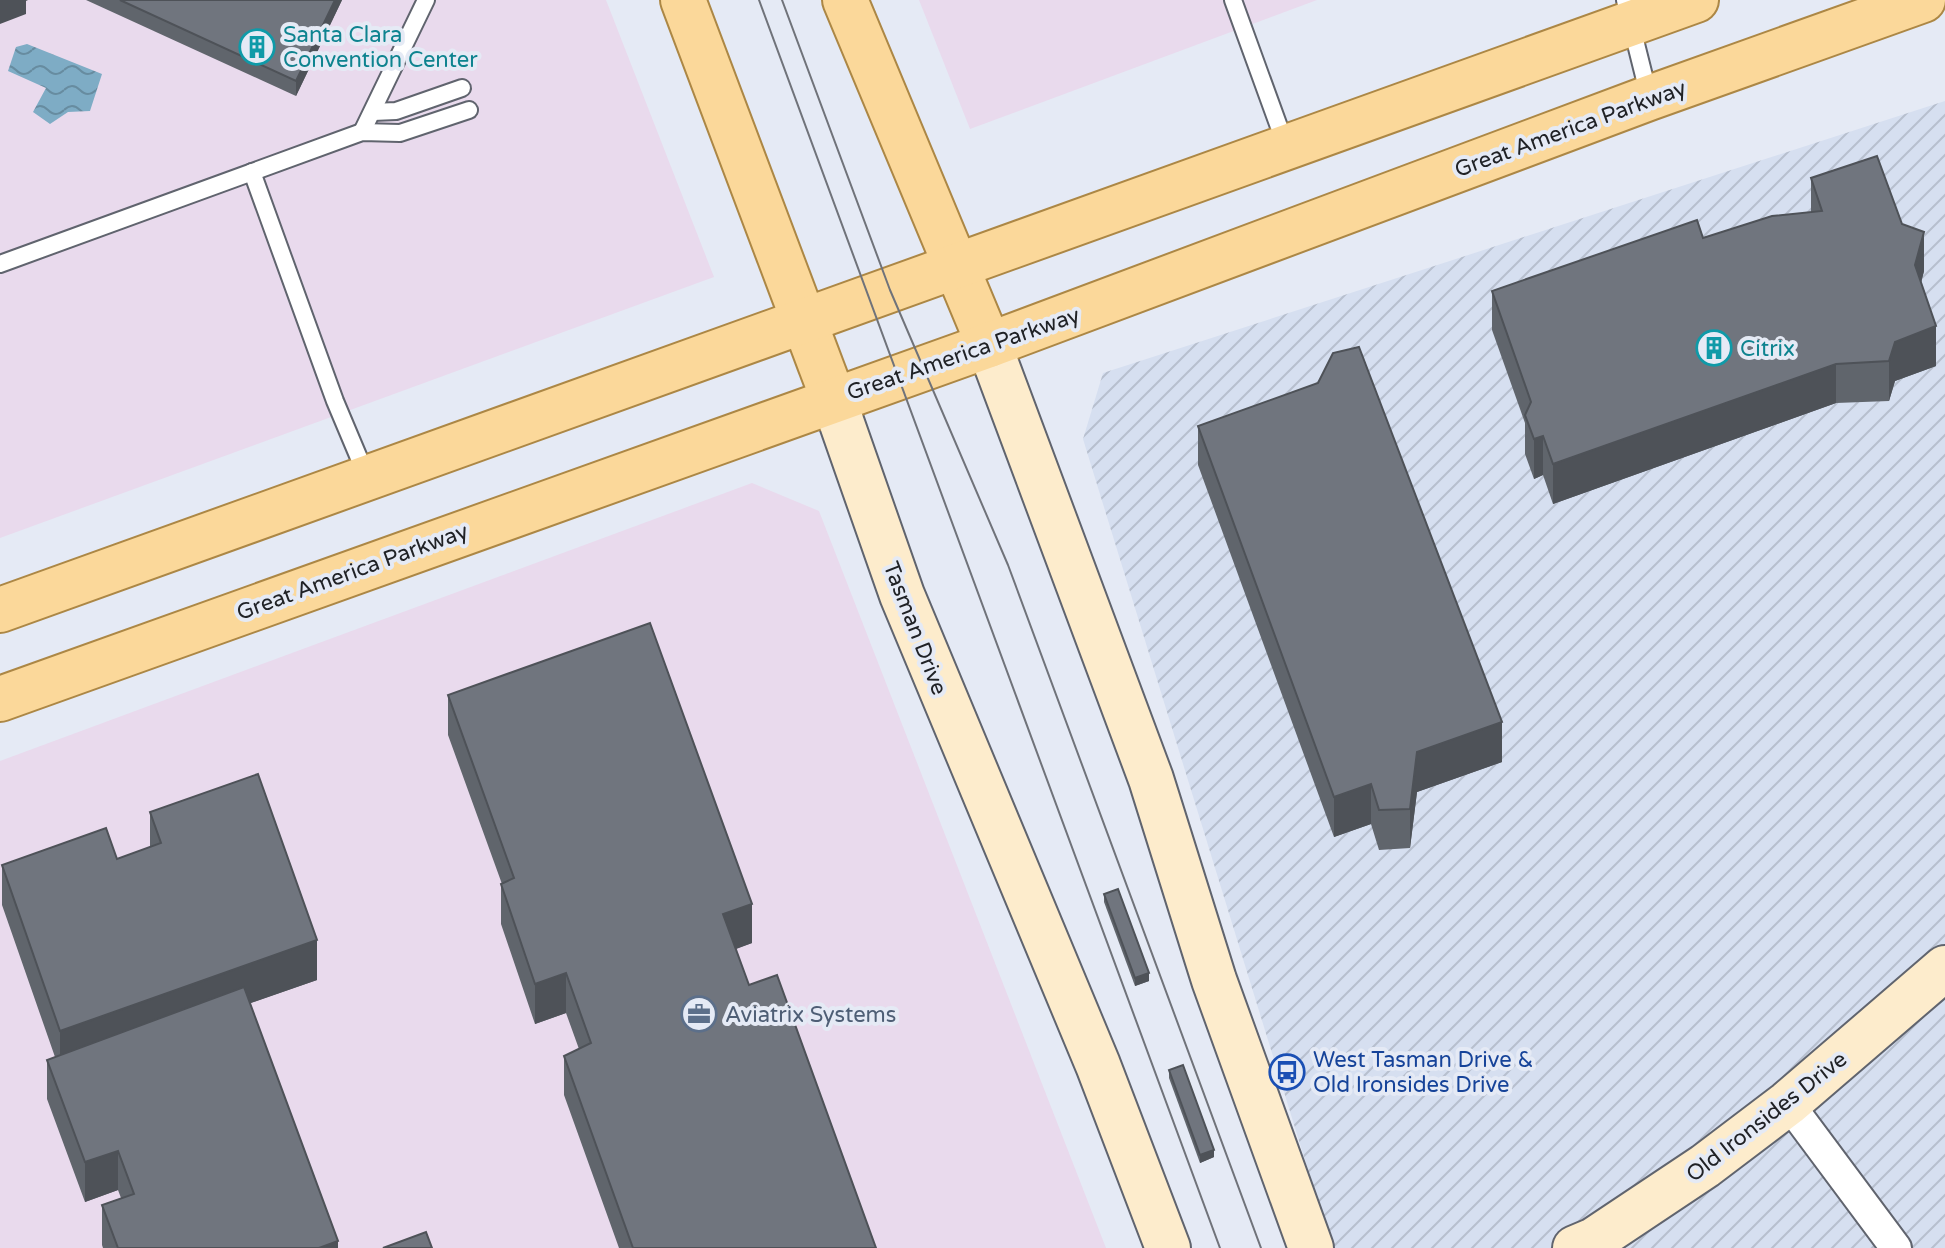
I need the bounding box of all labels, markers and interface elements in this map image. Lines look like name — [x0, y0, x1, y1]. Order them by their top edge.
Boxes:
place label: Santa Clara Convention Center — [283, 22, 478, 73]
building icon: Santa Clara Convention Center — [238, 28, 276, 66]
street label: Great America Parkway — [1451, 75, 1690, 183]
street label: Great America Parkway — [844, 302, 1083, 406]
building icon: Citrix — [1695, 329, 1733, 367]
place label: Citrix — [1740, 336, 1795, 362]
street label: Great America Parkway — [233, 518, 472, 626]
street label: Tasman Drive — [878, 558, 952, 699]
office icon: Aviatrix Systems — [680, 995, 718, 1033]
place label: Aviatrix Systems — [725, 1002, 896, 1028]
street label: Old Ironsides Drive — [1681, 1046, 1852, 1188]
place label: West Tasman Drive & Old Ironsides Drive — [1313, 1047, 1534, 1098]
bus stop icon: West Tasman Drive & Old Ironsides Drive — [1268, 1053, 1306, 1091]

